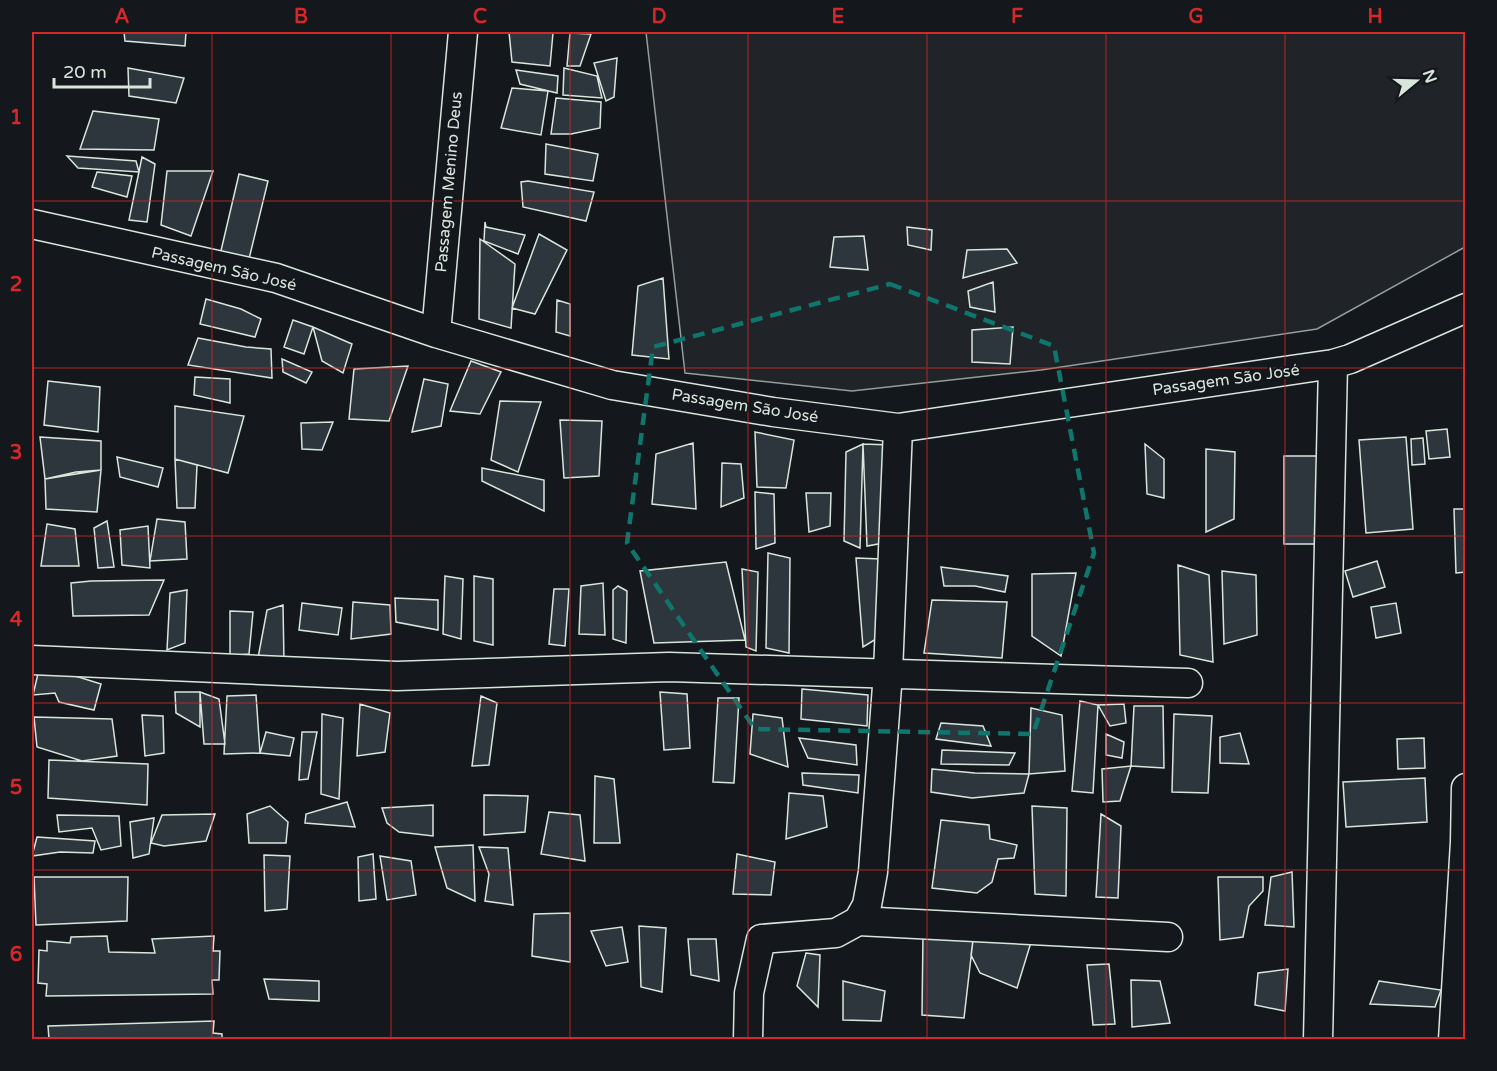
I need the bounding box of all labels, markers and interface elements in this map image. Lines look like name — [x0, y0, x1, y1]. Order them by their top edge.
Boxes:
text: A — [115, 5, 130, 29]
text: B — [294, 5, 308, 29]
text: C — [473, 5, 487, 29]
text: D — [651, 5, 667, 29]
text: E — [832, 5, 845, 29]
text: F — [1011, 5, 1023, 29]
text: G — [1188, 5, 1204, 29]
text: H — [1367, 5, 1383, 29]
scale bar — [54, 51, 150, 89]
north arrow — [1386, 51, 1446, 111]
text: 20 m — [63, 61, 107, 83]
text: N — [1418, 67, 1441, 86]
street label: Passagem Menino Deus — [431, 91, 467, 273]
text: 1 — [10, 106, 22, 130]
street label: Passagem São José — [149, 243, 299, 295]
text: 2 — [10, 273, 22, 297]
street label: Passagem São José — [1151, 360, 1301, 400]
street label: Passagem São José — [670, 385, 820, 427]
text: 3 — [10, 441, 22, 465]
text: 4 — [10, 608, 23, 632]
text: 5 — [10, 776, 22, 800]
text: 6 — [10, 943, 22, 967]

